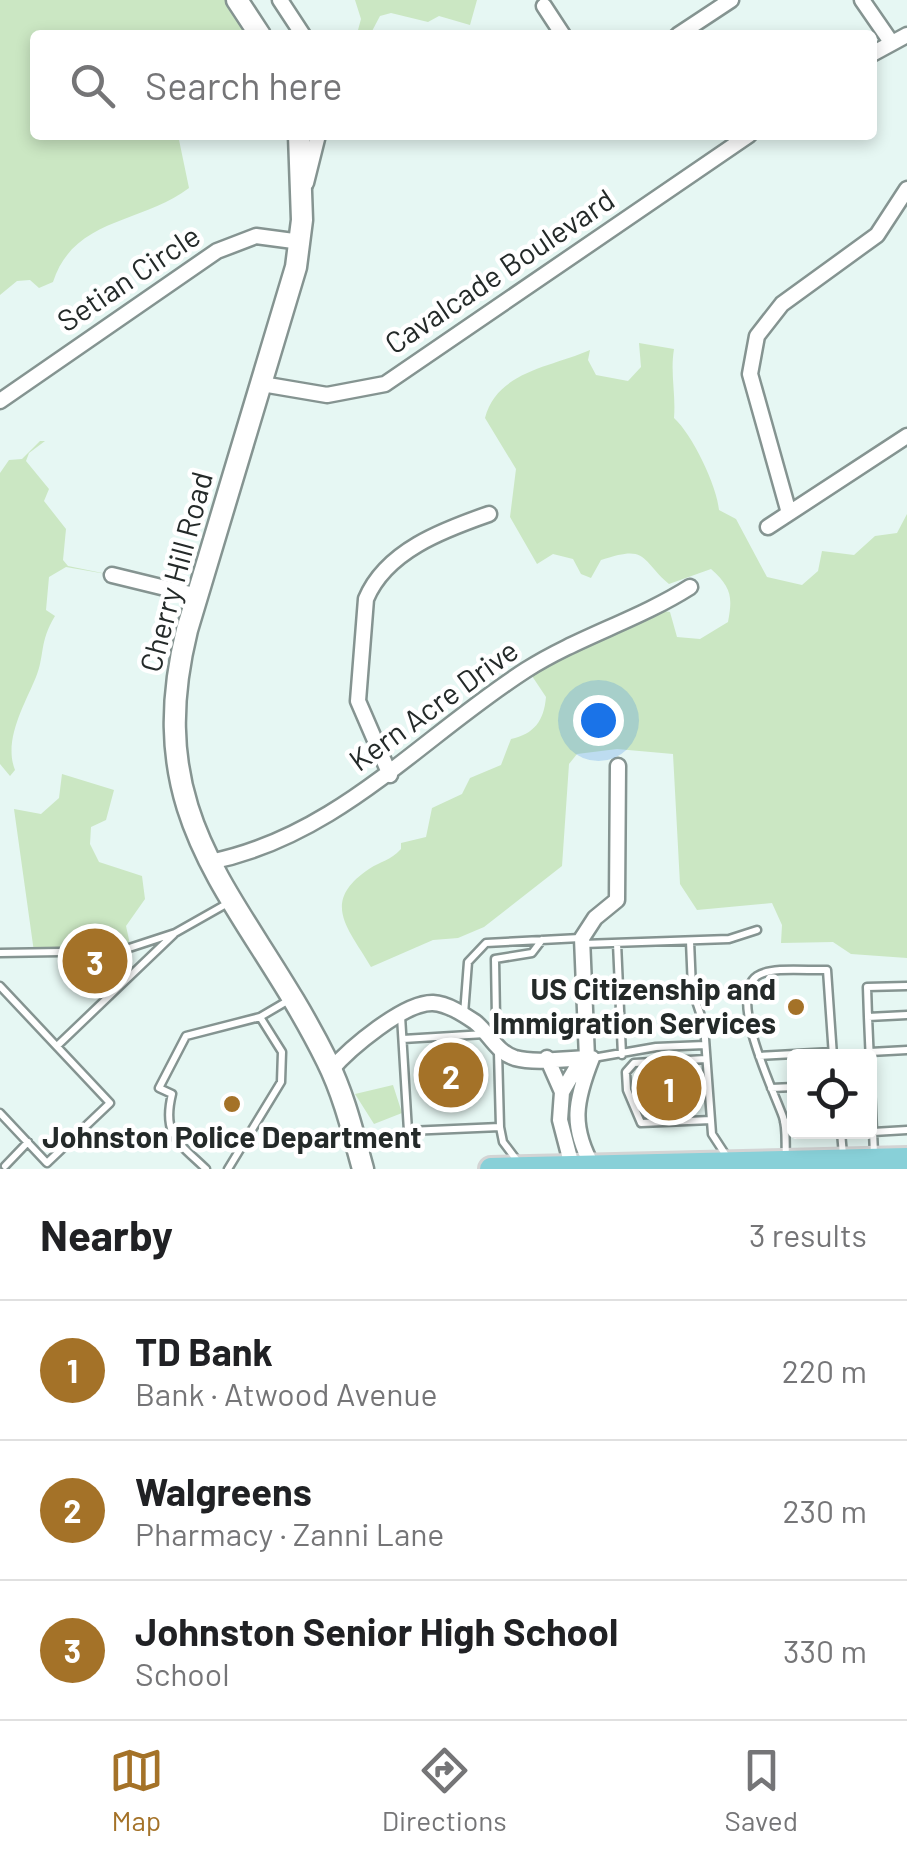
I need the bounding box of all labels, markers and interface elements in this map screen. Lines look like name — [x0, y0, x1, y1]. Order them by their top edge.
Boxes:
search box — [30, 30, 877, 140]
icon: search — [65, 58, 120, 113]
text: Search here — [145, 62, 343, 108]
street label: Cavalcade Boulevard — [377, 180, 620, 360]
street label: Setian Circle — [50, 216, 206, 338]
street label: Cherry Hill Road — [131, 467, 219, 676]
street label: Kern Acre Drive — [341, 631, 524, 778]
your location — [573, 695, 624, 746]
pin: 3 — [62, 924, 128, 998]
place label: US Citizenship and Immigration Services — [492, 970, 776, 1040]
marker: US Citizenship and Immigration Services — [785, 996, 807, 1018]
pin: 2 — [418, 1038, 484, 1112]
map controls — [787, 1049, 877, 1139]
button: locate — [787, 1049, 877, 1139]
pin: 1 — [636, 1050, 702, 1126]
marker: Johnston Police Department — [221, 1093, 243, 1115]
place label: Johnston Police Department — [42, 1118, 422, 1154]
text: Nearby — [40, 1209, 173, 1259]
text: 3 results — [749, 1215, 867, 1253]
text: TD Bank — [135, 1328, 273, 1374]
text: 1 — [67, 1351, 78, 1389]
text: 220 m — [782, 1351, 867, 1389]
text: Bank · Atwood Avenue — [135, 1374, 438, 1412]
text: Walgreens — [135, 1468, 312, 1514]
text: 2 — [64, 1491, 81, 1529]
text: 230 m — [783, 1491, 867, 1529]
text: Pharmacy · Zanni Lane — [135, 1514, 444, 1552]
text: Johnston Senior High School — [135, 1608, 618, 1654]
text: 3 — [64, 1631, 81, 1669]
text: 330 m — [783, 1631, 867, 1669]
text: School — [135, 1654, 230, 1692]
tab: Map — [109, 1743, 164, 1837]
tab: Directions — [382, 1743, 507, 1837]
tab: Saved — [725, 1743, 798, 1837]

